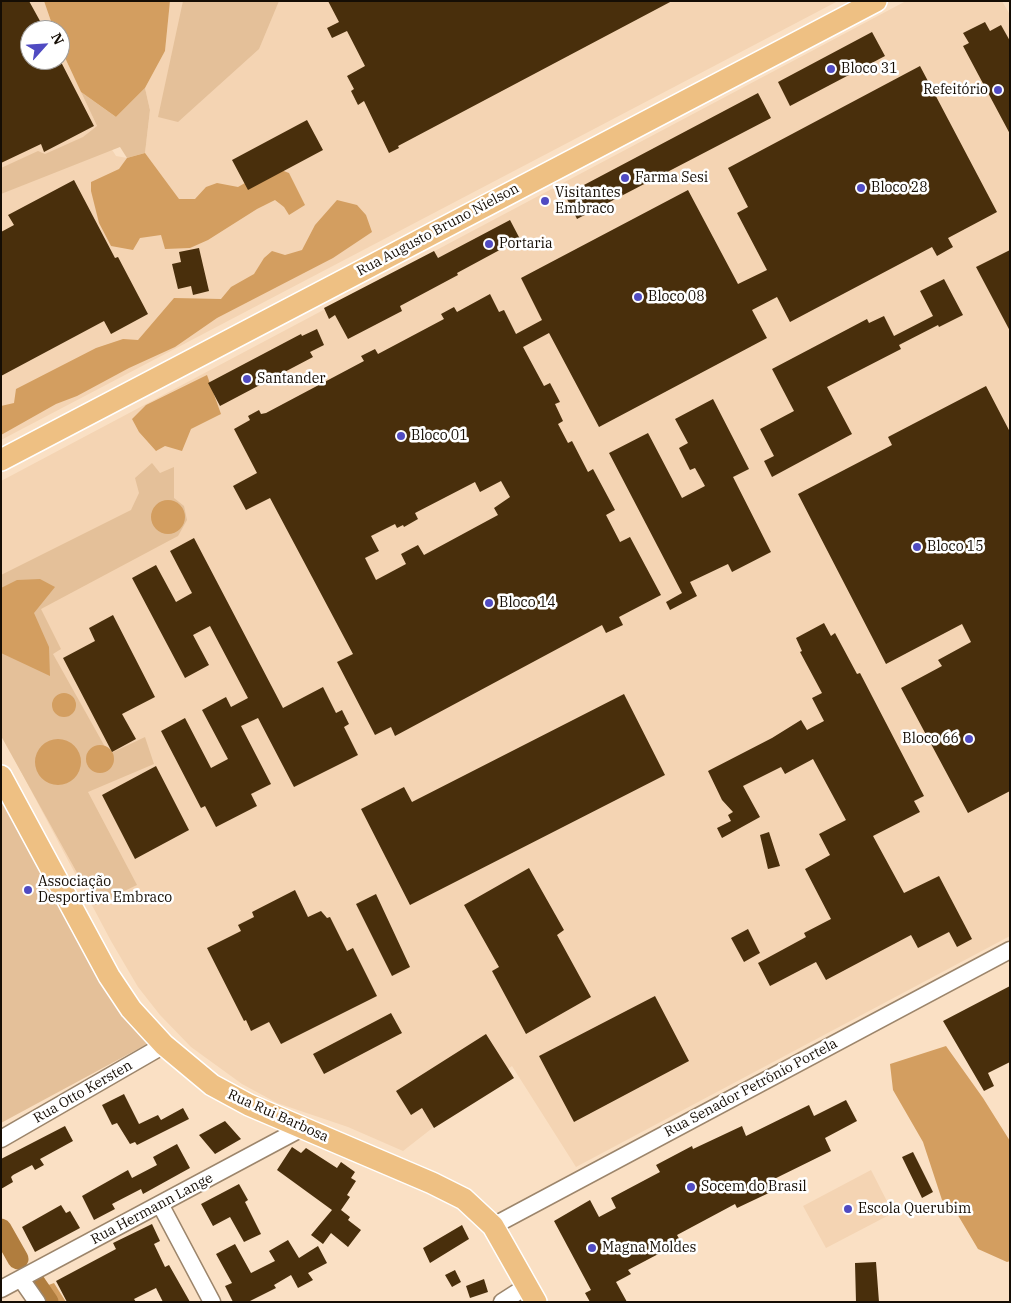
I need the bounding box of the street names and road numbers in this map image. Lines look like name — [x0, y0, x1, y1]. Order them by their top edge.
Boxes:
street label: Rua Augusto Bruno Nielson — [354, 180, 522, 280]
street label: Rua Senador Petrônio Portela — [662, 1035, 840, 1141]
street label: Rua Otto Kersten — [31, 1057, 135, 1127]
street label: Rua Rui Barbosa — [225, 1086, 331, 1146]
street label: Rua Hermann Lange — [88, 1170, 216, 1248]

